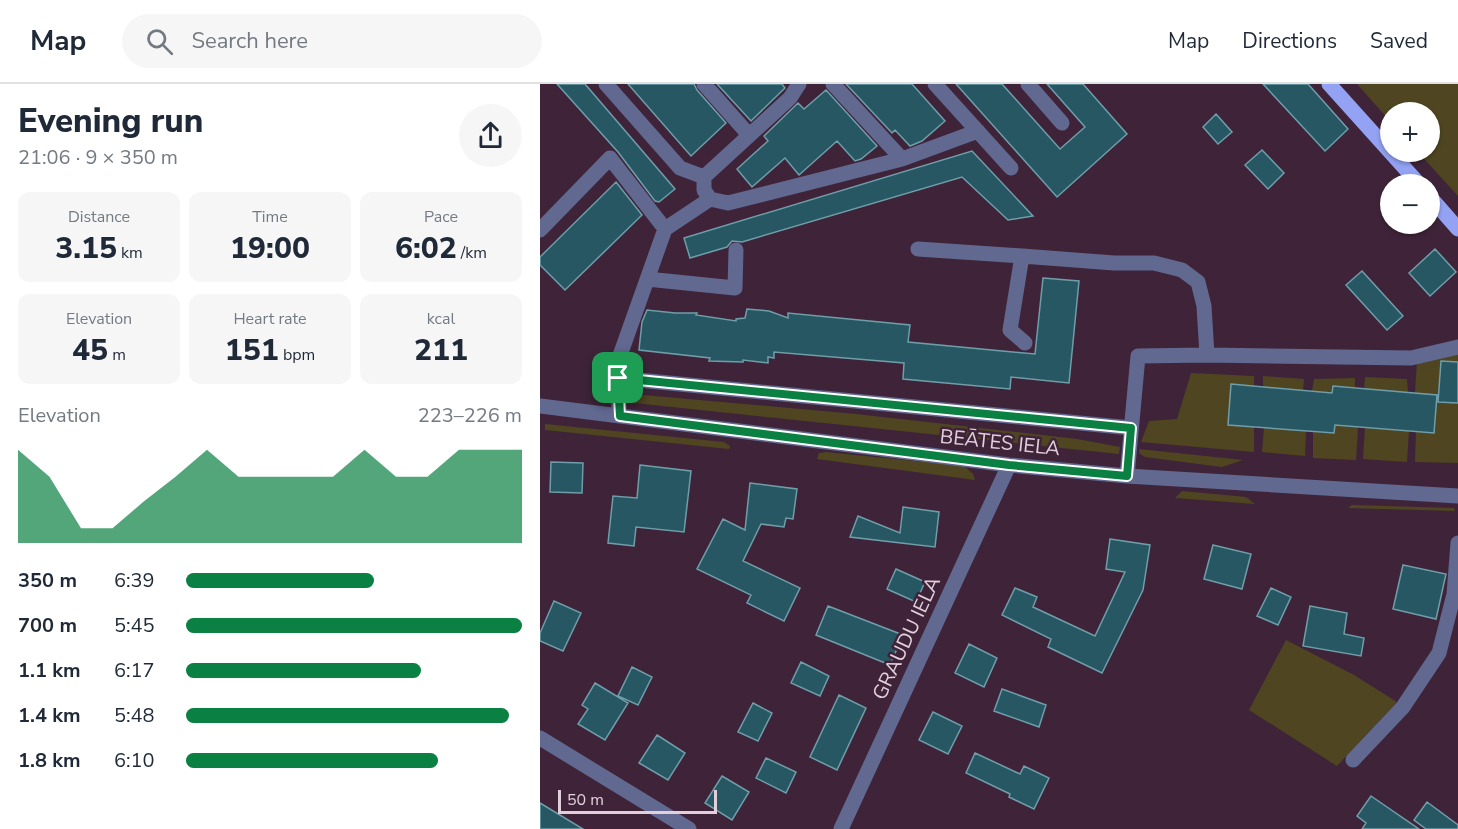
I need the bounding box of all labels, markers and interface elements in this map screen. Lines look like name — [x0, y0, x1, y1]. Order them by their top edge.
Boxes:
search box — [122, 14, 542, 68]
text: Map — [30, 22, 86, 60]
icon: search — [143, 25, 176, 58]
text: Search here — [191, 26, 308, 56]
text: Map — [1168, 27, 1209, 55]
text: Directions — [1242, 27, 1337, 55]
text: Saved — [1370, 27, 1428, 55]
text: Evening run — [18, 99, 203, 144]
map controls — [1380, 102, 1440, 234]
button: + — [1380, 102, 1440, 162]
button: share — [459, 104, 522, 167]
text: 21:06 · 9 × 350 m — [18, 144, 178, 171]
button: − — [1380, 174, 1440, 234]
text: Distance — [68, 206, 130, 228]
text: Time — [252, 206, 288, 228]
text: Pace — [424, 206, 458, 228]
text: 3.15 — [55, 228, 117, 269]
text: 19:00 — [230, 228, 310, 269]
text: 6:02 — [395, 228, 457, 269]
text: km — [117, 242, 143, 264]
text: /km — [457, 242, 487, 264]
text: Elevation — [66, 308, 132, 330]
text: Heart rate — [233, 308, 307, 330]
text: kcal — [427, 308, 455, 330]
text: 45 — [72, 330, 108, 371]
text: 151 — [225, 330, 279, 371]
text: 211 — [414, 330, 468, 371]
text: m — [108, 344, 126, 366]
text: bpm — [279, 344, 315, 366]
pin — [592, 352, 643, 403]
icon: arrive — [601, 361, 634, 394]
text: Elevation — [18, 402, 101, 429]
text: 223–226 m — [418, 402, 522, 429]
street label: BEĀTES IELA — [939, 423, 1062, 462]
text: 350 m — [18, 567, 77, 594]
text: 6:39 — [114, 567, 155, 594]
street label: GRAUDU IELA — [866, 572, 947, 704]
text: 700 m — [18, 612, 77, 639]
text: 5:45 — [114, 612, 155, 639]
text: 1.1 km — [18, 657, 81, 684]
text: 6:17 — [114, 657, 155, 684]
text: 1.4 km — [18, 702, 81, 729]
text: 5:48 — [114, 702, 155, 729]
text: 1.8 km — [18, 747, 81, 774]
text: 6:10 — [114, 747, 155, 774]
scale bar — [558, 787, 717, 814]
text: 50 m — [567, 789, 604, 811]

